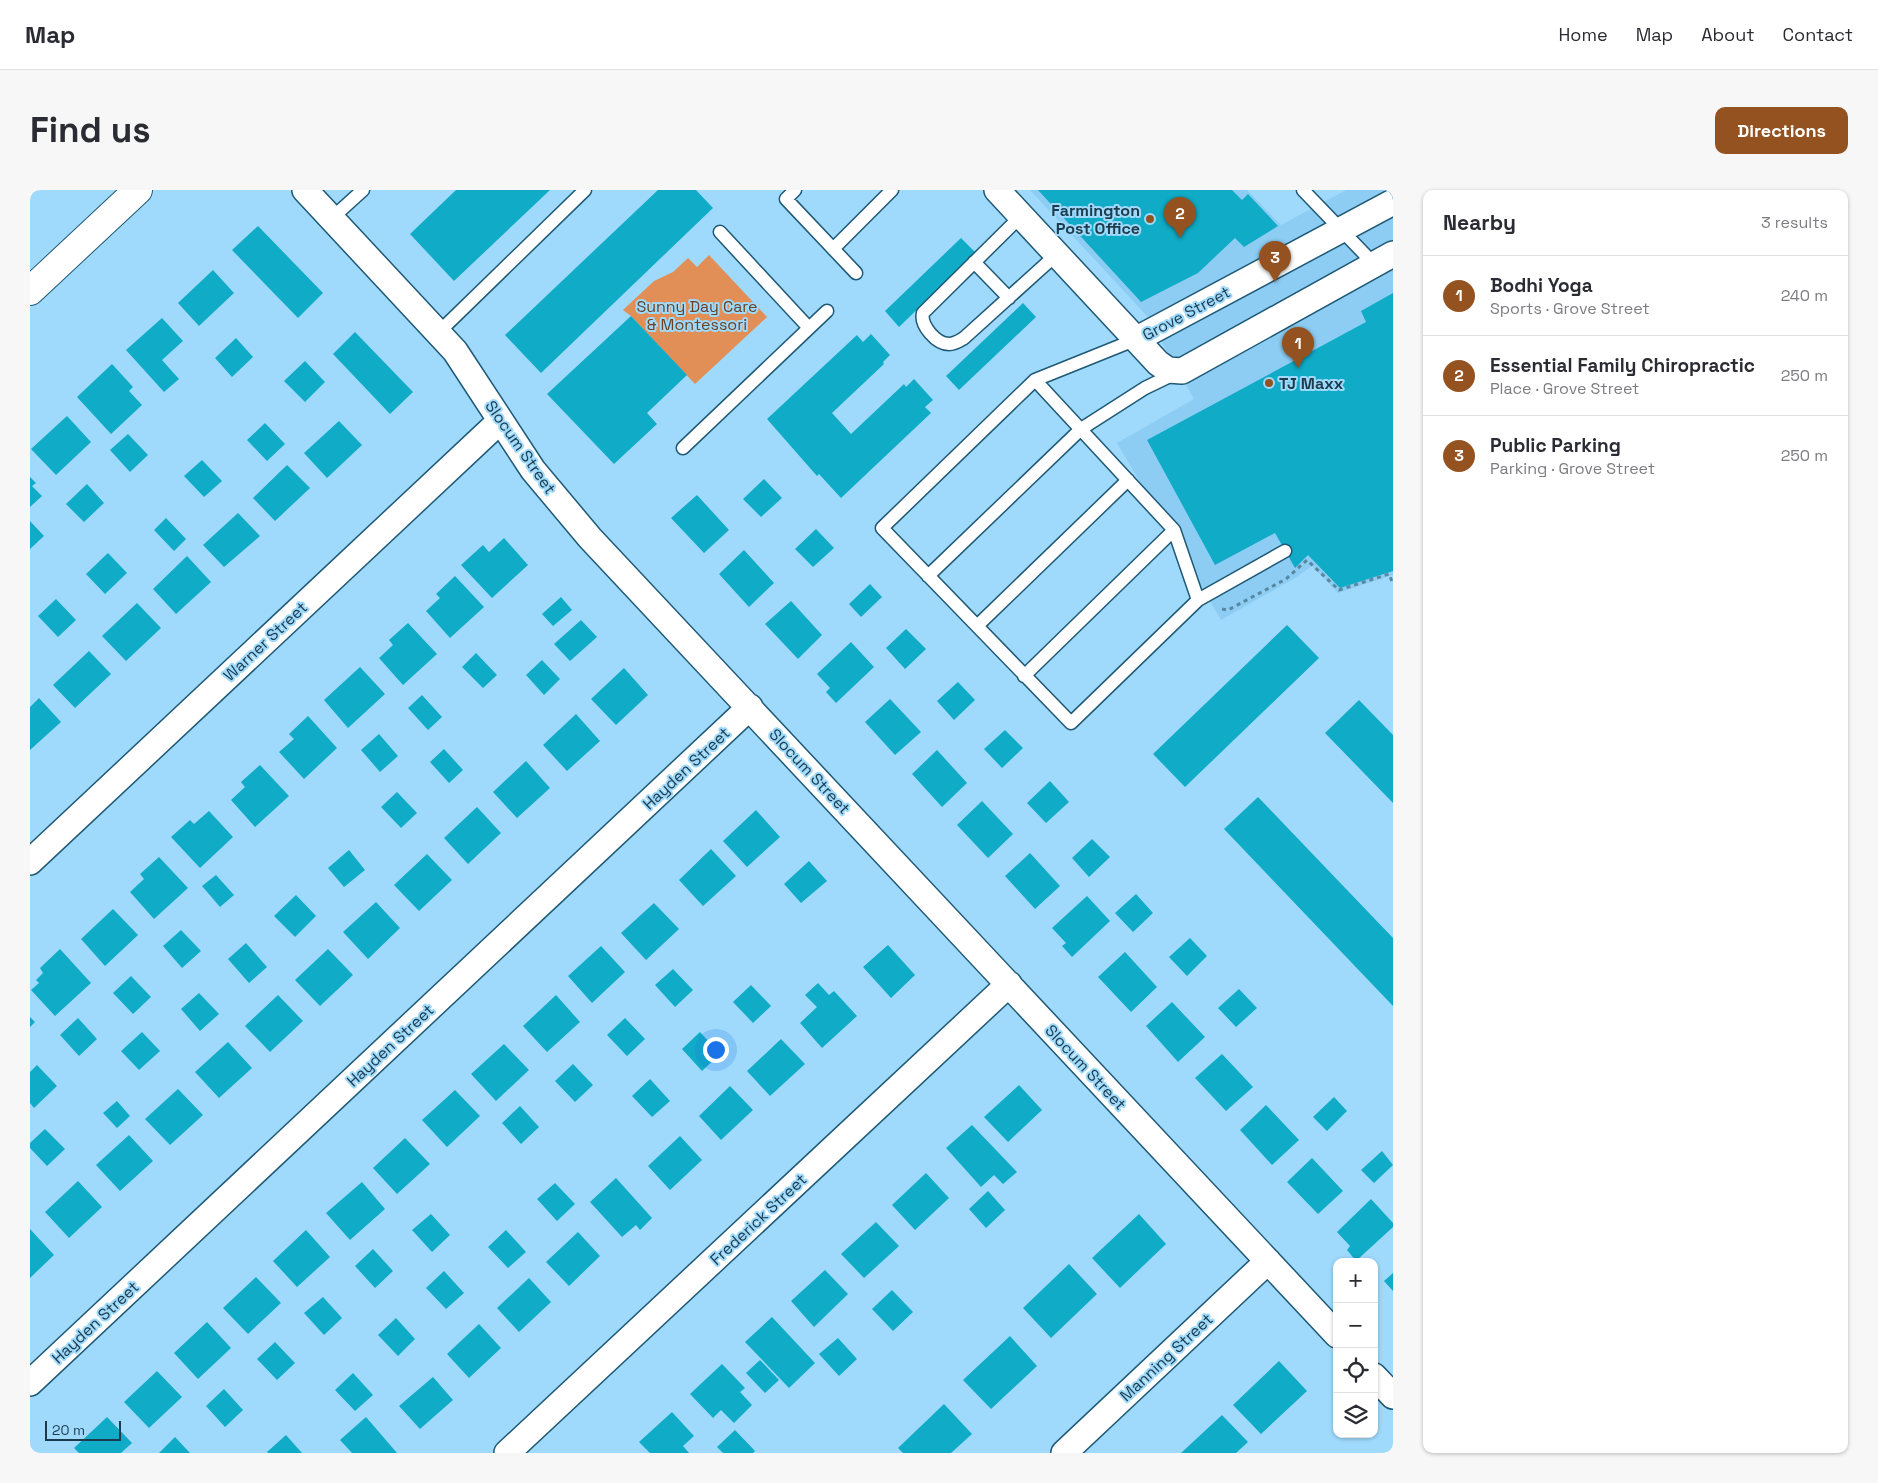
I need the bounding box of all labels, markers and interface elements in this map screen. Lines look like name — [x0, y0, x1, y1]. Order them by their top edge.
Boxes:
text: Map — [25, 19, 75, 50]
text: Home — [1559, 23, 1608, 46]
text: Map — [1636, 23, 1673, 46]
text: About — [1701, 23, 1755, 46]
text: Contact — [1783, 23, 1853, 46]
button: Directions — [1715, 107, 1848, 154]
text: Find us — [30, 108, 151, 152]
pin: 2 — [1164, 197, 1196, 238]
place label: Farmington Post Office — [1051, 200, 1140, 239]
text: Nearby — [1443, 209, 1516, 236]
text: 3 results — [1761, 212, 1828, 233]
marker: Farmington Post Office — [1144, 213, 1156, 225]
pin: 3 — [1259, 241, 1291, 282]
text: Bodhi Yoga — [1490, 273, 1593, 298]
street label: Grove Street — [1139, 281, 1234, 345]
text: 1 — [1455, 285, 1463, 306]
text: 240 m — [1781, 285, 1828, 306]
park label: Sunny Day Care & Montessori — [636, 296, 758, 335]
text: Sports · Grove Street — [1490, 298, 1650, 319]
pin: 1 — [1282, 327, 1314, 368]
text: Essential Family Chiropractic — [1490, 353, 1755, 378]
text: 2 — [1454, 365, 1464, 386]
text: 250 m — [1781, 365, 1828, 386]
place label: TJ Maxx — [1279, 373, 1344, 394]
marker: TJ Maxx — [1263, 377, 1275, 389]
text: Place · Grove Street — [1490, 378, 1639, 399]
street label: Slocum Street — [481, 396, 561, 498]
text: Public Parking — [1490, 433, 1621, 458]
text: 3 — [1454, 445, 1464, 466]
text: 250 m — [1781, 445, 1828, 466]
text: Parking · Grove Street — [1490, 458, 1655, 479]
street label: Warner Street — [219, 597, 312, 686]
street label: Hayden Street — [638, 723, 734, 814]
street label: Slocum Street — [765, 724, 855, 819]
street label: Hayden Street — [342, 1000, 438, 1091]
street label: Slocum Street — [1041, 1020, 1131, 1115]
your location — [703, 1037, 729, 1063]
street label: Frederick Street — [706, 1169, 811, 1270]
map controls — [1333, 1258, 1378, 1438]
button: + — [1333, 1258, 1378, 1303]
street label: Hayden Street — [47, 1277, 143, 1368]
button: − — [1333, 1303, 1378, 1348]
street label: Manning Street — [1115, 1309, 1217, 1406]
button: locate — [1333, 1348, 1378, 1393]
button: layers — [1333, 1393, 1378, 1438]
scale bar — [45, 1418, 121, 1441]
text: 20 m — [52, 1421, 85, 1439]

